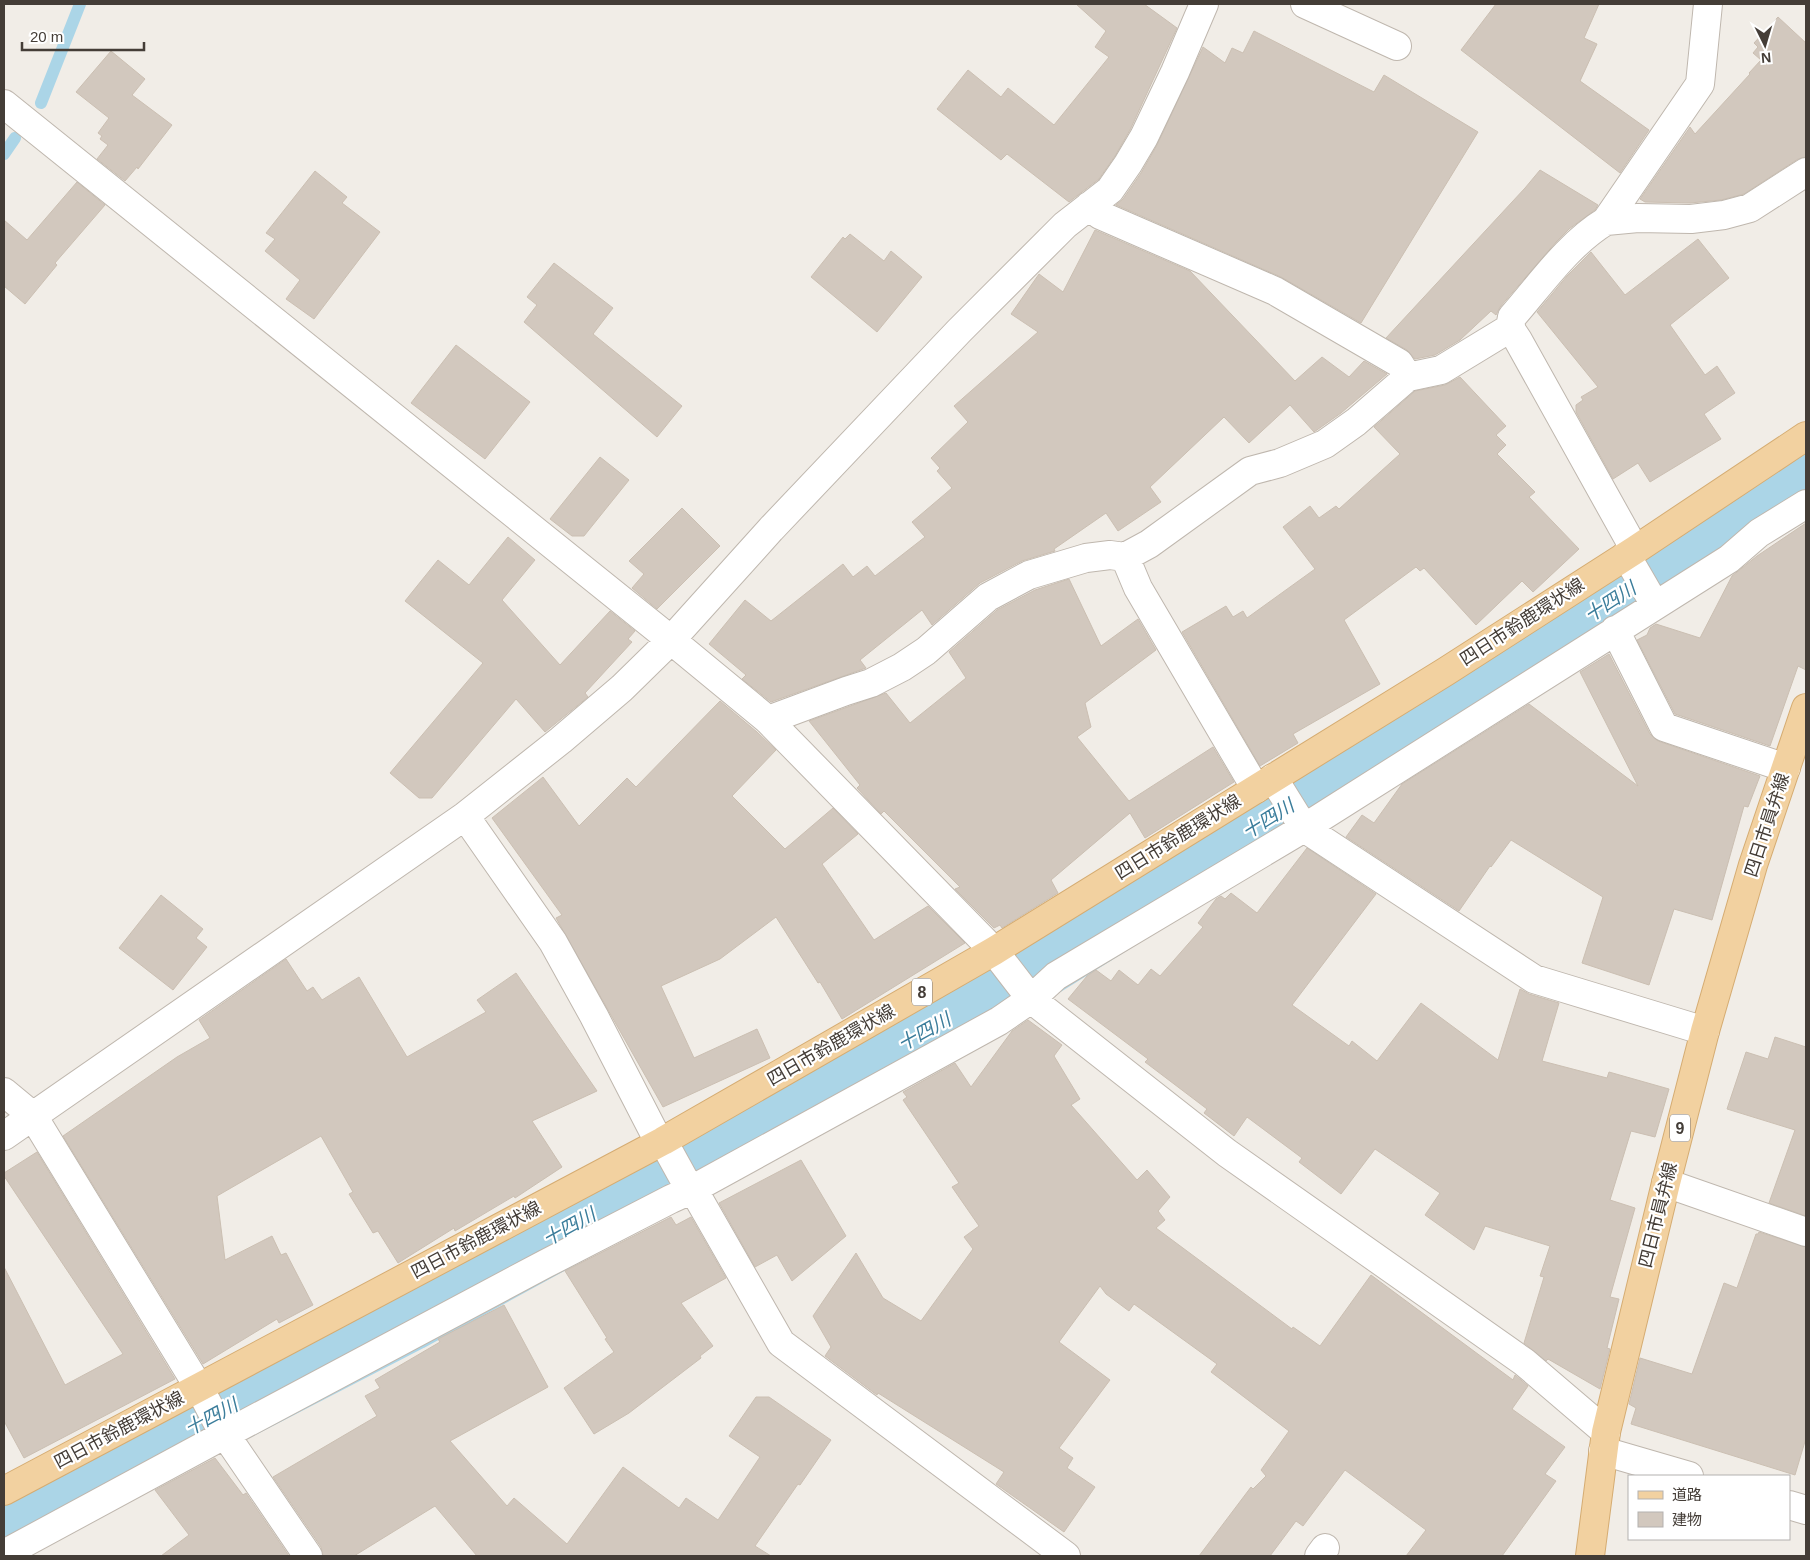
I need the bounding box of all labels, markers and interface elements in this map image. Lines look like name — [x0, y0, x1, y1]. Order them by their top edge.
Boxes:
scale bar — [22, 20, 145, 52]
north arrow — [1740, 20, 1790, 70]
text: 20 m — [30, 28, 63, 45]
text: N — [1760, 50, 1772, 66]
street label: 四日市鈴鹿環状線 — [1456, 574, 1588, 670]
water label: 十四川 — [1580, 577, 1641, 626]
street label: 四日市員弁線 — [1741, 771, 1793, 879]
street label: 四日市鈴鹿環状線 — [1112, 790, 1244, 884]
water label: 十四川 — [1238, 794, 1299, 843]
road number: 8 — [912, 979, 932, 1006]
street label: 四日市鈴鹿環状線 — [764, 1000, 898, 1090]
water label: 十四川 — [894, 1008, 956, 1055]
road number: 9 — [1670, 1114, 1690, 1142]
street label: 四日市員弁線 — [1635, 1160, 1681, 1270]
street label: 四日市鈴鹿環状線 — [408, 1197, 544, 1283]
water label: 十四川 — [539, 1203, 601, 1250]
street label: 四日市鈴鹿環状線 — [51, 1387, 187, 1473]
water label: 十四川 — [181, 1393, 243, 1440]
legend — [1628, 1475, 1790, 1540]
text: 道路 — [1672, 1486, 1702, 1503]
text: 建物 — [1672, 1511, 1702, 1528]

